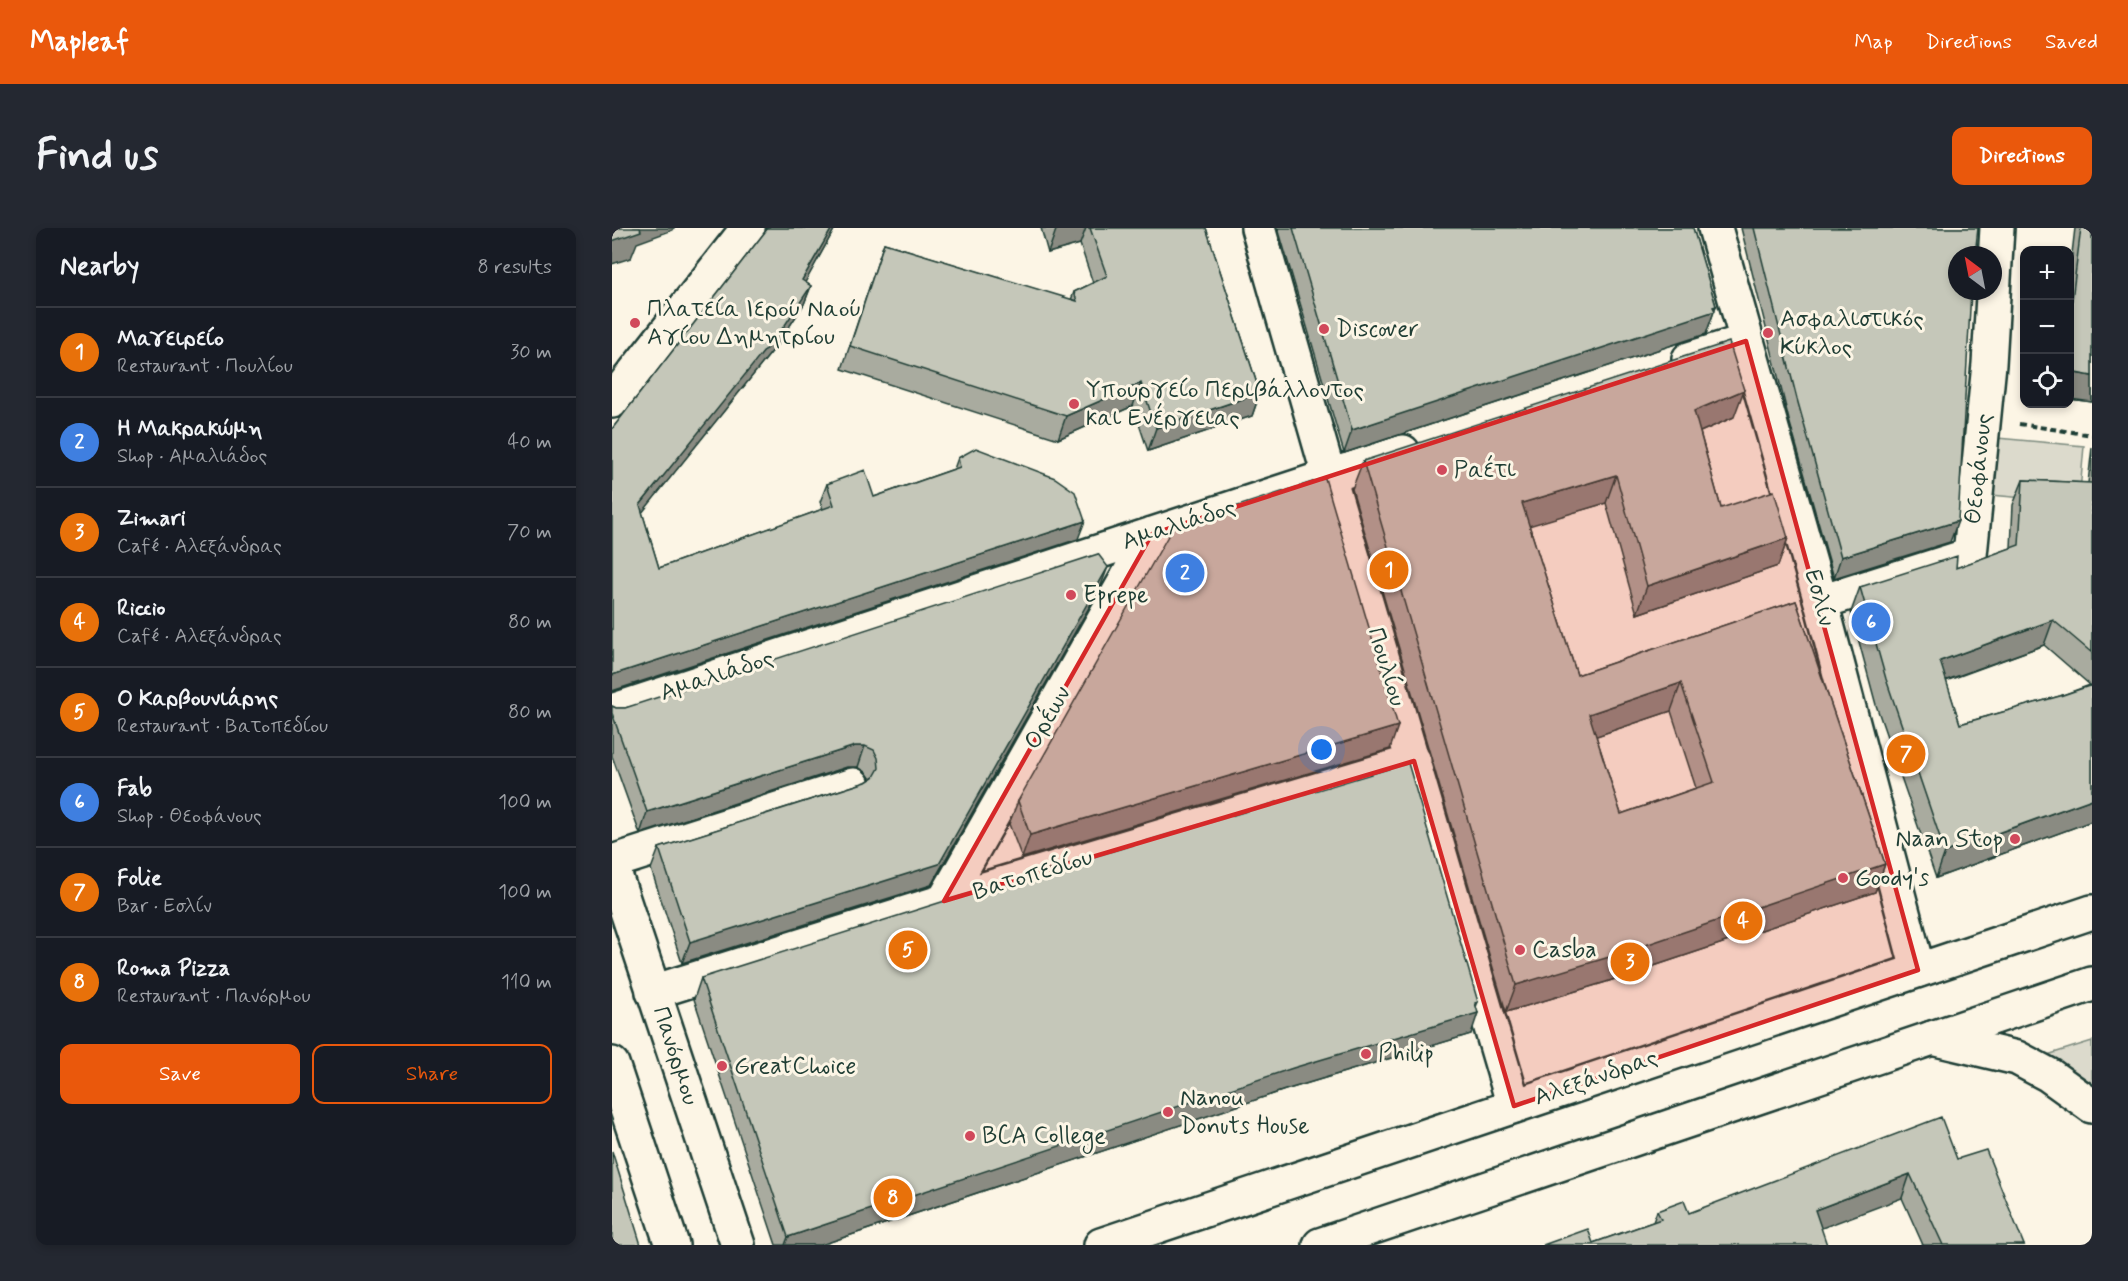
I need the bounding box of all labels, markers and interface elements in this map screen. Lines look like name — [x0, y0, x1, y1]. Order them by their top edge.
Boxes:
text: Mapleaf — [30, 24, 129, 61]
text: Map — [1854, 28, 1893, 56]
text: Directions — [1926, 28, 2012, 56]
text: Saved — [2045, 28, 2098, 56]
button: Directions — [1952, 127, 2092, 185]
text: Find us — [36, 129, 158, 184]
north arrow — [1948, 246, 2002, 300]
map controls — [2020, 246, 2074, 408]
button: + — [2020, 246, 2074, 300]
text: Nearby — [60, 250, 139, 284]
text: 8 results — [478, 254, 552, 281]
place label: Πλατεία Ιερού Ναού Αγίου Δημητρίου — [647, 294, 861, 353]
button: − — [2020, 300, 2074, 354]
place label: Ασφαλιστικός Κύκλος — [1780, 304, 1924, 363]
place label: Discover — [1336, 314, 1419, 345]
marker: Πλατεία Ιερού Ναού Αγίου Δημητρίου — [628, 316, 642, 330]
marker: Discover — [1317, 322, 1331, 336]
text: Μαγειρείο — [117, 325, 224, 353]
marker: Ασφαλιστικός Κύκλος — [1761, 326, 1775, 340]
text: 1 — [75, 339, 84, 366]
text: 30 m — [510, 339, 552, 366]
text: Restaurant · Πουλίου — [117, 353, 293, 380]
button: locate — [2020, 354, 2074, 408]
place label: Υπουργείο Περιβάλλοντος και Ενέργειας — [1086, 375, 1364, 434]
marker: Υπουργείο Περιβάλλοντος και Ενέργειας — [1067, 397, 1081, 411]
street label: Θεοφάνους — [1958, 412, 2000, 526]
text: Η Μακρακώμη — [117, 415, 262, 443]
text: 2 — [75, 429, 84, 456]
text: 40 m — [508, 429, 552, 456]
text: Shop · Αμαλιάδος — [117, 443, 267, 470]
place label: Ραέτι — [1454, 454, 1516, 486]
marker: Ραέτι — [1435, 463, 1449, 477]
street label: Αμαλιάδος — [1118, 492, 1240, 558]
text: Zimari — [117, 505, 186, 533]
text: 3 — [75, 519, 84, 546]
text: 70 m — [507, 519, 552, 546]
text: Café · Αλεξάνδρας — [117, 533, 282, 560]
pin: 1 — [1370, 548, 1408, 592]
pin: 2 — [1166, 550, 1204, 596]
street label: Εσλίν — [1797, 566, 1841, 630]
place label: Eprepe — [1083, 580, 1148, 611]
marker: Eprepe — [1064, 588, 1078, 602]
text: Riccio — [117, 595, 166, 623]
pin: 6 — [1852, 600, 1890, 644]
text: 4 — [74, 609, 85, 636]
text: 80 m — [508, 609, 552, 636]
text: Café · Αλεξάνδρας — [117, 623, 282, 650]
street label: Πουλίου — [1359, 624, 1413, 710]
street label: Αμαλιάδος — [656, 643, 778, 709]
street label: Ορέων — [1017, 680, 1079, 755]
text: Ο Καρβουνιάρης — [117, 685, 278, 713]
text: 5 — [74, 699, 86, 726]
text: 80 m — [508, 699, 552, 726]
text: Restaurant · Βατοπεδίου — [117, 713, 328, 740]
pin: 7 — [1886, 732, 1926, 776]
your location — [1307, 735, 1336, 764]
text: Fab — [117, 775, 152, 803]
text: 6 — [74, 789, 85, 816]
text: 100 m — [498, 789, 552, 816]
text: Shop · Θεοφάνους — [117, 803, 262, 830]
place label: Naan Stop — [1896, 824, 2003, 855]
marker: Naan Stop — [2008, 832, 2022, 846]
street label: Βατοπεδίου — [970, 842, 1097, 908]
place label: Goody's — [1855, 863, 1930, 894]
text: Folie — [117, 865, 162, 893]
marker: Goody's — [1836, 871, 1850, 885]
text: 7 — [73, 879, 86, 906]
text: 100 m — [498, 879, 552, 906]
text: Bar · Εσλίν — [117, 893, 212, 920]
pin: 4 — [1724, 898, 1762, 944]
pin: 5 — [888, 928, 928, 972]
place label: Casba — [1532, 935, 1597, 966]
pin: 3 — [1610, 940, 1650, 984]
marker: Casba — [1513, 943, 1527, 957]
text: Roma Pizza — [117, 955, 230, 983]
text: 8 — [74, 969, 85, 996]
text: 110 m — [501, 969, 552, 996]
text: Restaurant · Πανόρμου — [117, 983, 310, 1010]
street label: Πανόρμου — [644, 1003, 706, 1109]
place label: Philip — [1378, 1039, 1434, 1070]
street label: Αλεξάνδρας — [1530, 1042, 1662, 1114]
button: Save — [60, 1044, 300, 1104]
button: Share — [312, 1044, 552, 1104]
marker: Philip — [1359, 1047, 1373, 1061]
place label: GreatChoice — [734, 1051, 856, 1082]
marker: GreatChoice — [715, 1059, 729, 1073]
place label: Nanou Donuts House — [1180, 1083, 1309, 1142]
marker: Nanou Donuts House — [1161, 1105, 1175, 1119]
place label: BCA College — [982, 1121, 1106, 1154]
marker: BCA College — [963, 1129, 977, 1143]
pin: 8 — [874, 1176, 912, 1220]

